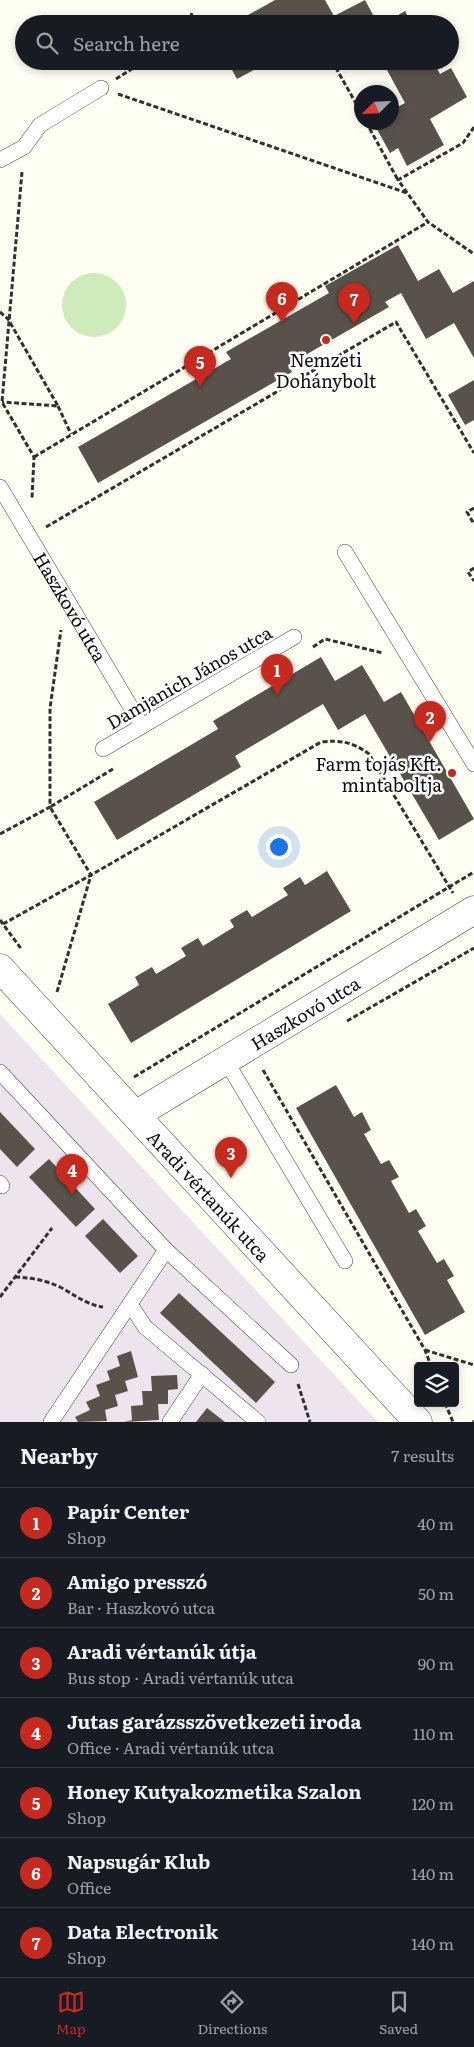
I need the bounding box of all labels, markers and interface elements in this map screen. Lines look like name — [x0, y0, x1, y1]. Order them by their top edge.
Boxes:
search box — [15, 15, 459, 70]
icon: search — [33, 29, 61, 57]
text: Search here — [73, 29, 180, 57]
north arrow — [354, 85, 399, 130]
pin: 6 — [266, 282, 298, 323]
pin: 7 — [338, 283, 370, 324]
marker: Nemzeti Dohánybolt — [320, 334, 332, 346]
pin: 5 — [184, 346, 216, 387]
place label: Nemzeti Dohánybolt — [276, 346, 377, 394]
street label: Haszkovó utca — [28, 546, 114, 667]
street label: Damjanich János utca — [101, 618, 277, 735]
pin: 1 — [261, 654, 293, 695]
pin: 2 — [414, 701, 446, 742]
place label: Farm tojás Kft. mintaboltja — [315, 750, 442, 798]
marker: Farm tojás Kft. mintaboltja — [446, 767, 458, 779]
your location — [266, 834, 292, 860]
street label: Haszkovó utca — [245, 969, 365, 1056]
street label: Aradi vértanúk utca — [142, 1123, 277, 1267]
pin: 3 — [215, 1137, 247, 1178]
pin: 4 — [56, 1154, 88, 1195]
map controls — [414, 1362, 459, 1407]
button: layers — [414, 1362, 459, 1407]
text: Nearby — [20, 1439, 98, 1470]
text: 7 results — [391, 1443, 454, 1467]
text: Papír Center — [67, 1497, 189, 1525]
text: 1 — [33, 1511, 39, 1535]
text: 40 m — [417, 1511, 454, 1535]
text: Shop — [67, 1525, 106, 1549]
text: Amigo presszó — [67, 1567, 207, 1595]
text: 2 — [32, 1581, 40, 1605]
text: 50 m — [418, 1581, 454, 1605]
text: Bar · Haszkovó utca — [67, 1595, 215, 1619]
text: Aradi vértanúk útja — [67, 1637, 257, 1665]
text: 3 — [32, 1651, 40, 1675]
text: 90 m — [418, 1651, 454, 1675]
text: Bus stop · Aradi vértanúk utca — [67, 1665, 294, 1689]
text: Jutas garázsszövetkezeti iroda — [67, 1707, 362, 1735]
text: 4 — [31, 1721, 41, 1745]
text: 110 m — [413, 1721, 454, 1745]
text: Office · Aradi vértanúk utca — [67, 1735, 274, 1759]
text: Honey Kutyakozmetika Szalon — [67, 1777, 361, 1805]
text: 5 — [32, 1791, 40, 1815]
text: 120 m — [411, 1791, 454, 1815]
text: Shop — [67, 1805, 106, 1829]
text: Napsugár Klub — [67, 1847, 210, 1875]
text: 6 — [31, 1861, 41, 1885]
text: 140 m — [411, 1861, 454, 1885]
text: Office — [67, 1875, 111, 1899]
text: Data Electronik — [67, 1917, 218, 1945]
text: 7 — [32, 1931, 40, 1955]
text: 140 m — [411, 1931, 454, 1955]
text: Shop — [67, 1945, 106, 1969]
tab: Map — [56, 1988, 86, 2038]
tab: Directions — [197, 1988, 267, 2038]
tab: Saved — [379, 1988, 418, 2038]

